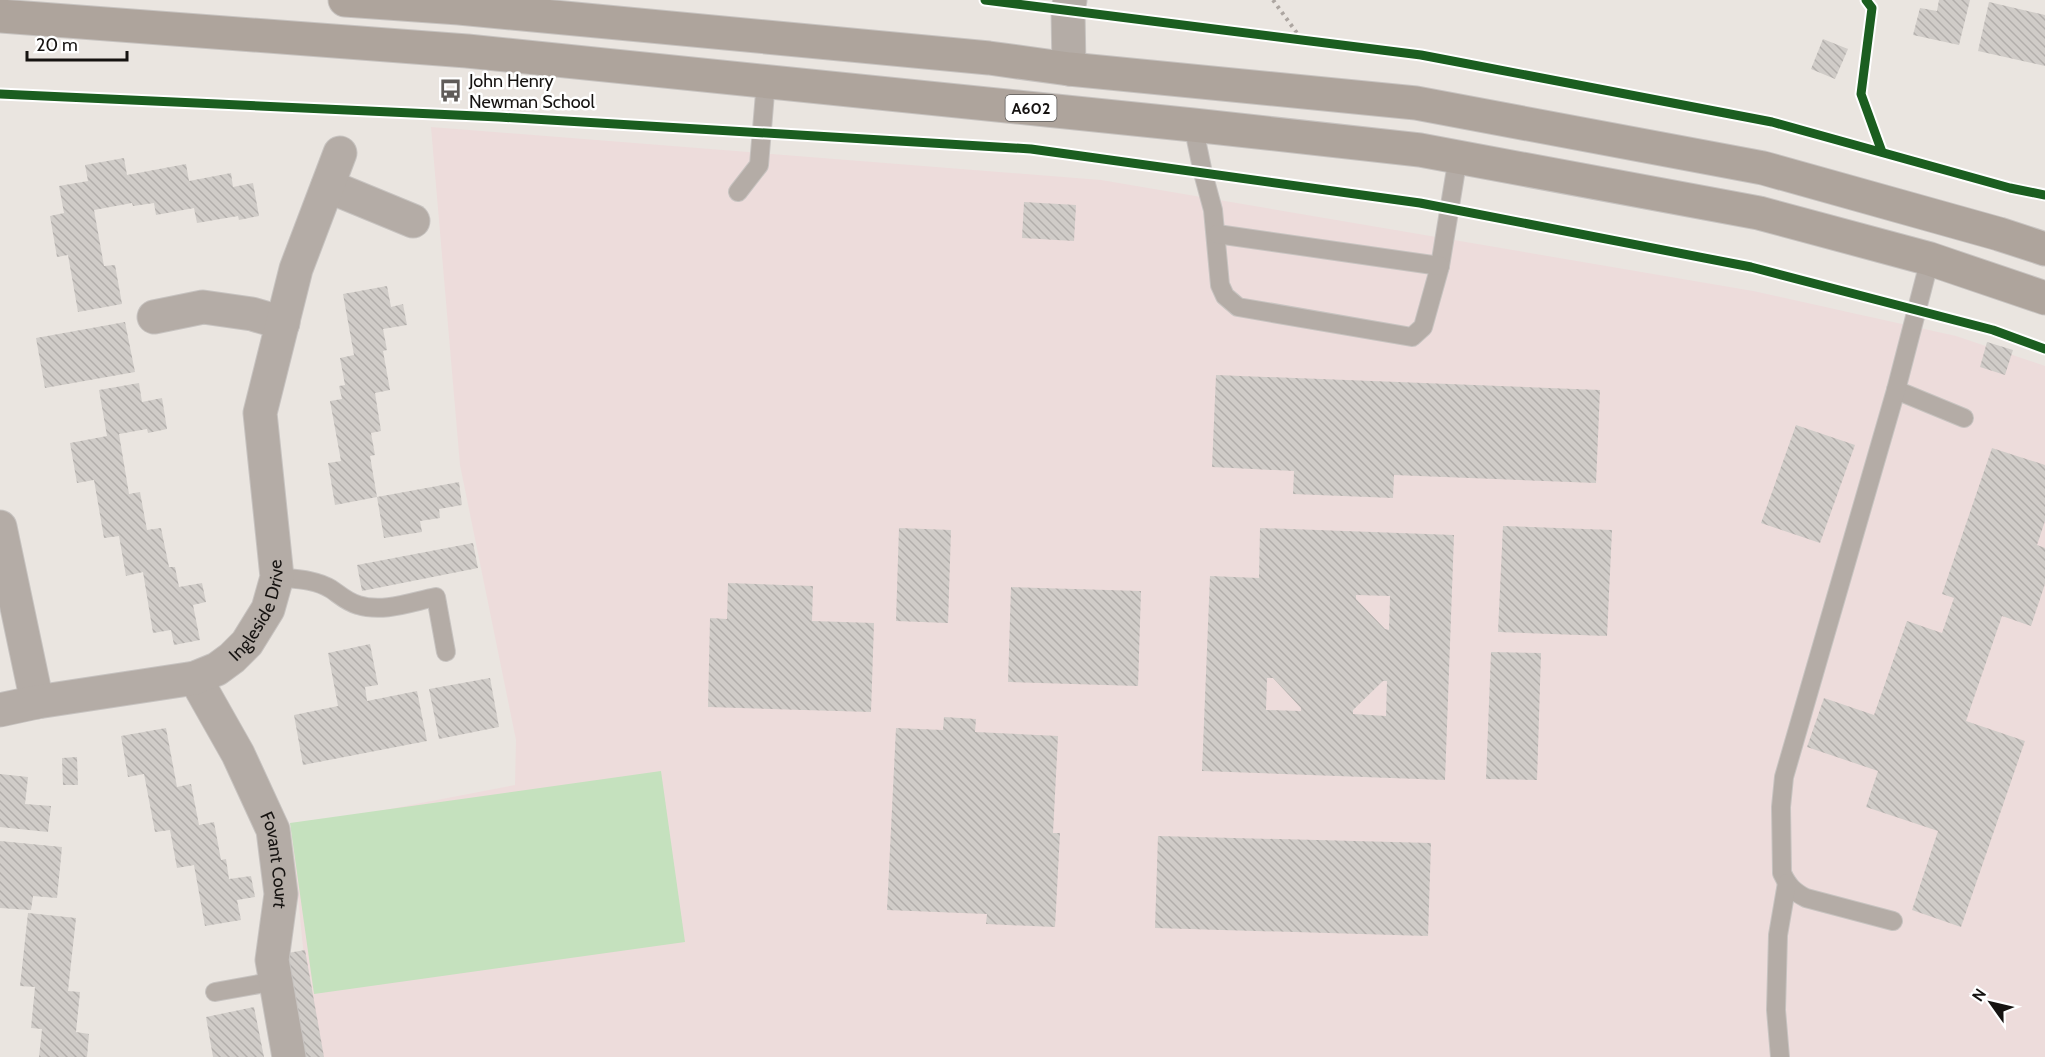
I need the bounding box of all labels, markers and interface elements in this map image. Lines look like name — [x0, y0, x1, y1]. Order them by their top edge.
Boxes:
scale bar — [27, 24, 128, 62]
text: 20 m — [36, 34, 78, 56]
place label: John Henry Newman School — [468, 70, 595, 113]
bus stop icon: John Henry Newman School — [438, 78, 464, 104]
road number: A602 — [1006, 95, 1056, 121]
street label: Ingleside Drive — [224, 558, 288, 666]
street label: Fovant Court — [255, 808, 292, 910]
north arrow — [1961, 973, 2021, 1033]
text: N — [1968, 985, 1990, 1005]

